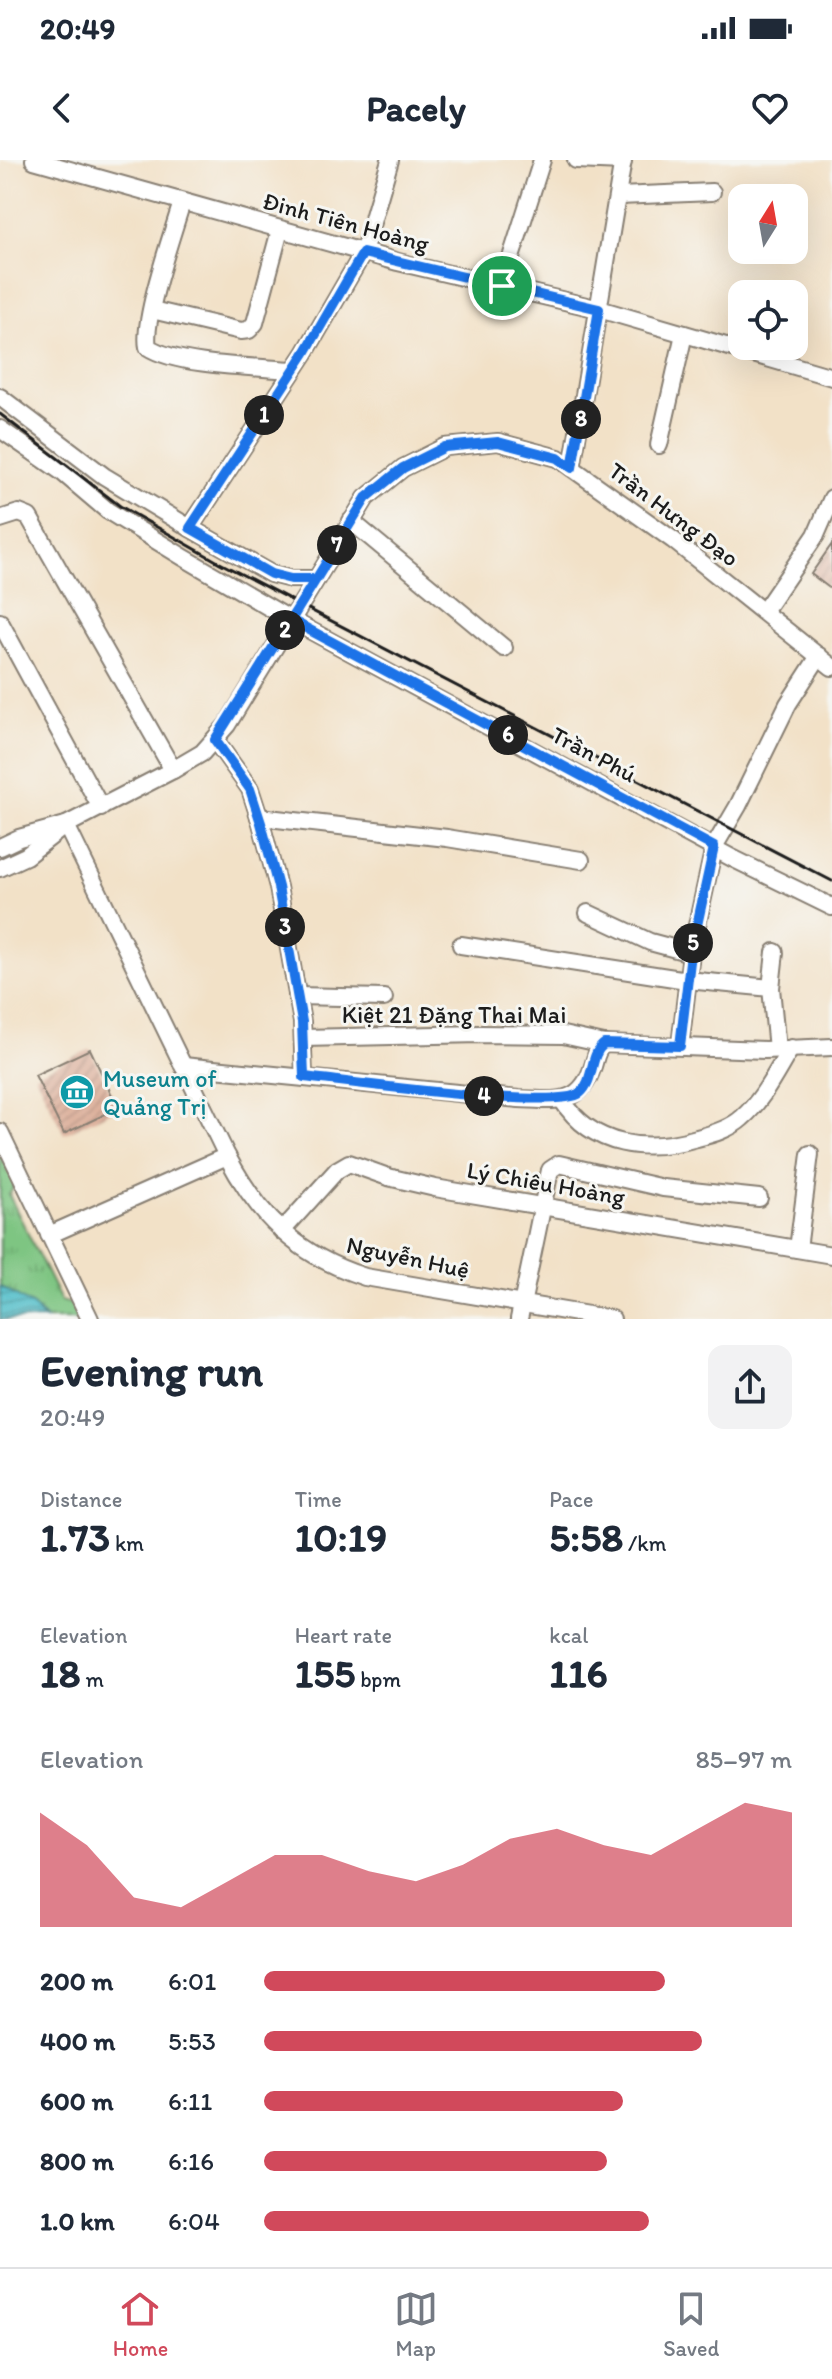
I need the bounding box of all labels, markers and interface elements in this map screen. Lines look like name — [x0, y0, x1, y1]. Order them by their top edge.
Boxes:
text: 20:49 — [40, 10, 115, 47]
icon: back — [40, 86, 84, 130]
icon: heart — [748, 86, 792, 130]
text: Pacely — [366, 87, 466, 130]
north arrow — [728, 184, 808, 264]
map controls — [728, 184, 808, 360]
street label: Đinh Tiên Hoàng — [260, 186, 433, 258]
pin — [468, 252, 536, 320]
icon: arrive — [480, 264, 524, 308]
button: locate — [728, 280, 808, 360]
pin: 1 — [244, 395, 284, 435]
pin: 8 — [561, 399, 601, 439]
text: 1 — [259, 401, 269, 428]
text: 8 — [575, 405, 587, 432]
street label: Trần Hưng Đạo — [603, 456, 745, 572]
pin: 7 — [317, 525, 357, 565]
text: 7 — [332, 531, 342, 558]
pin: 2 — [265, 610, 305, 650]
text: 2 — [279, 616, 291, 643]
pin: 6 — [488, 715, 528, 755]
street label: Trần Phú — [547, 720, 641, 788]
text: 6 — [502, 721, 514, 748]
pin: 3 — [265, 907, 305, 947]
text: 3 — [279, 913, 291, 940]
pin: 5 — [673, 923, 713, 963]
text: 5 — [687, 929, 699, 956]
street label: Kiệt 21 Đặng Thai Mai — [342, 1000, 566, 1029]
place label: Museum of Quảng Trị — [103, 1064, 218, 1121]
museum icon: Museum of Quảng Trị — [58, 1073, 96, 1111]
pin: 4 — [464, 1076, 504, 1116]
text: 4 — [477, 1082, 491, 1109]
street label: Lý Chiêu Hoàng — [465, 1155, 628, 1211]
street label: Nguyễn Huệ — [344, 1230, 472, 1284]
text: Evening run — [40, 1344, 263, 1397]
button: share — [708, 1345, 792, 1429]
text: 20:49 — [40, 1401, 105, 1433]
text: Distance — [40, 1486, 122, 1513]
text: Time — [295, 1486, 342, 1513]
text: Pace — [549, 1486, 593, 1513]
text: 1.73 — [40, 1513, 110, 1561]
text: 10:19 — [295, 1513, 387, 1561]
text: 5:58 — [549, 1513, 623, 1561]
text: km — [110, 1530, 144, 1557]
text: /km — [623, 1530, 666, 1557]
text: Elevation — [40, 1622, 127, 1649]
text: Heart rate — [295, 1622, 392, 1649]
text: kcal — [549, 1622, 588, 1649]
text: 18 — [40, 1649, 80, 1697]
text: 155 — [295, 1649, 355, 1697]
text: 116 — [549, 1649, 608, 1697]
text: m — [80, 1666, 104, 1693]
text: bpm — [355, 1666, 401, 1693]
text: Elevation — [40, 1743, 143, 1775]
text: 85–97 m — [695, 1743, 792, 1775]
text: 200 m — [40, 1965, 113, 1997]
text: 6:01 — [168, 1965, 216, 1997]
text: 400 m — [40, 2025, 115, 2057]
text: 5:53 — [168, 2025, 216, 2057]
text: 600 m — [40, 2085, 114, 2117]
text: 6:11 — [168, 2085, 212, 2117]
text: 800 m — [40, 2145, 114, 2177]
text: 6:16 — [168, 2145, 214, 2177]
text: 1.0 km — [40, 2205, 115, 2237]
text: 6:04 — [168, 2205, 220, 2237]
tab: Home — [113, 2287, 168, 2362]
tab: Map — [394, 2287, 438, 2362]
tab: Saved — [663, 2287, 719, 2362]

